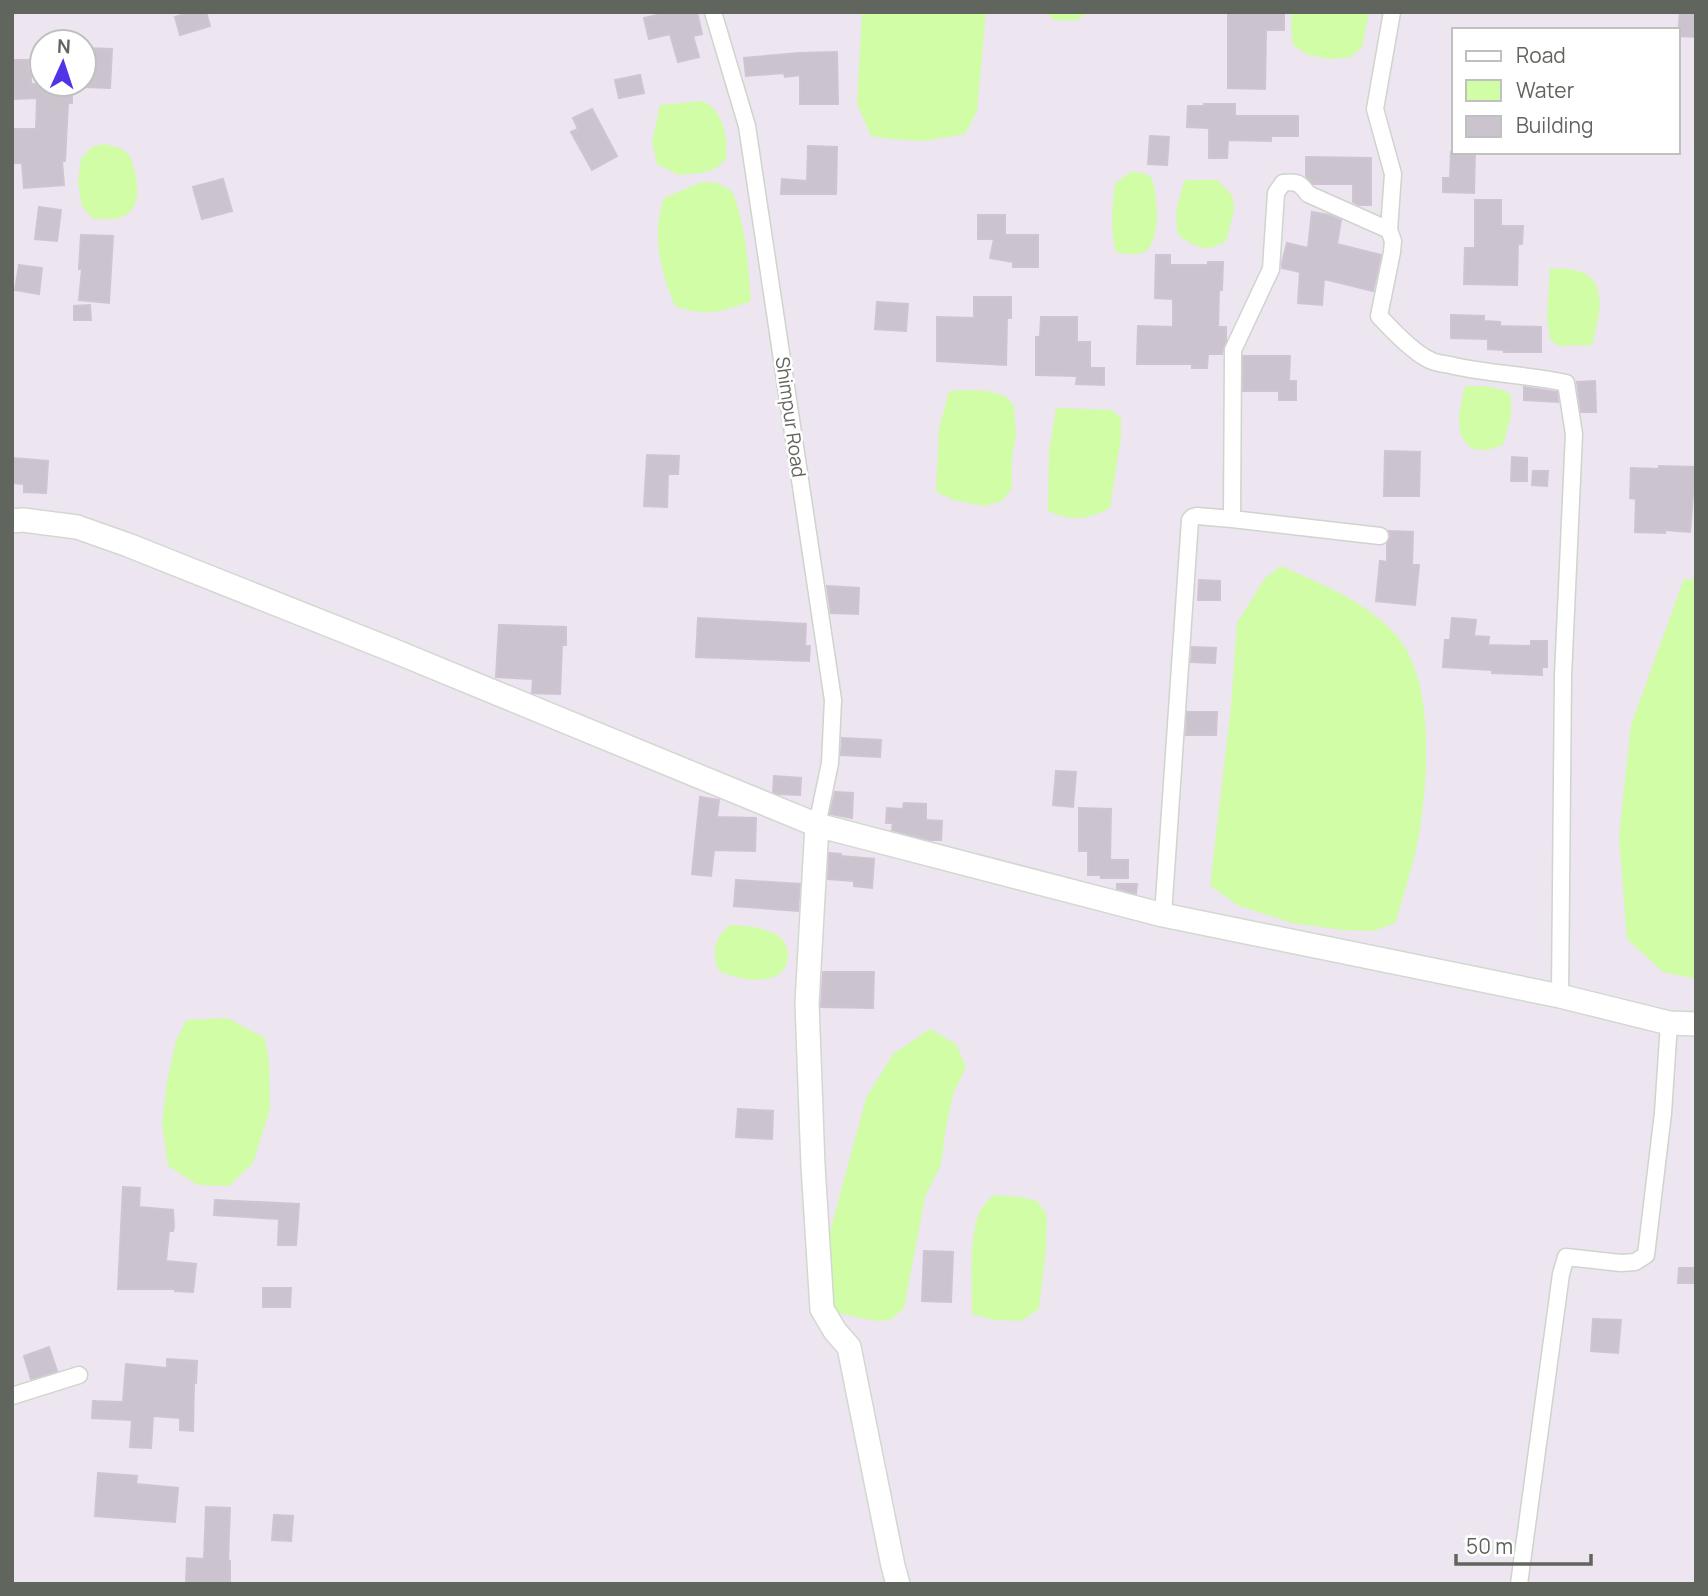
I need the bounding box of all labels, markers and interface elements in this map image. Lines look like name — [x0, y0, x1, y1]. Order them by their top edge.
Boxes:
north arrow — [28, 28, 98, 98]
legend — [1452, 28, 1680, 154]
text: N — [56, 33, 71, 59]
text: Road — [1516, 41, 1566, 69]
text: Water — [1516, 76, 1575, 104]
text: Building — [1516, 111, 1593, 139]
street label: Shimpur Road — [770, 355, 812, 479]
scale bar — [1456, 1522, 1591, 1566]
text: 50 m — [1466, 1532, 1513, 1560]

